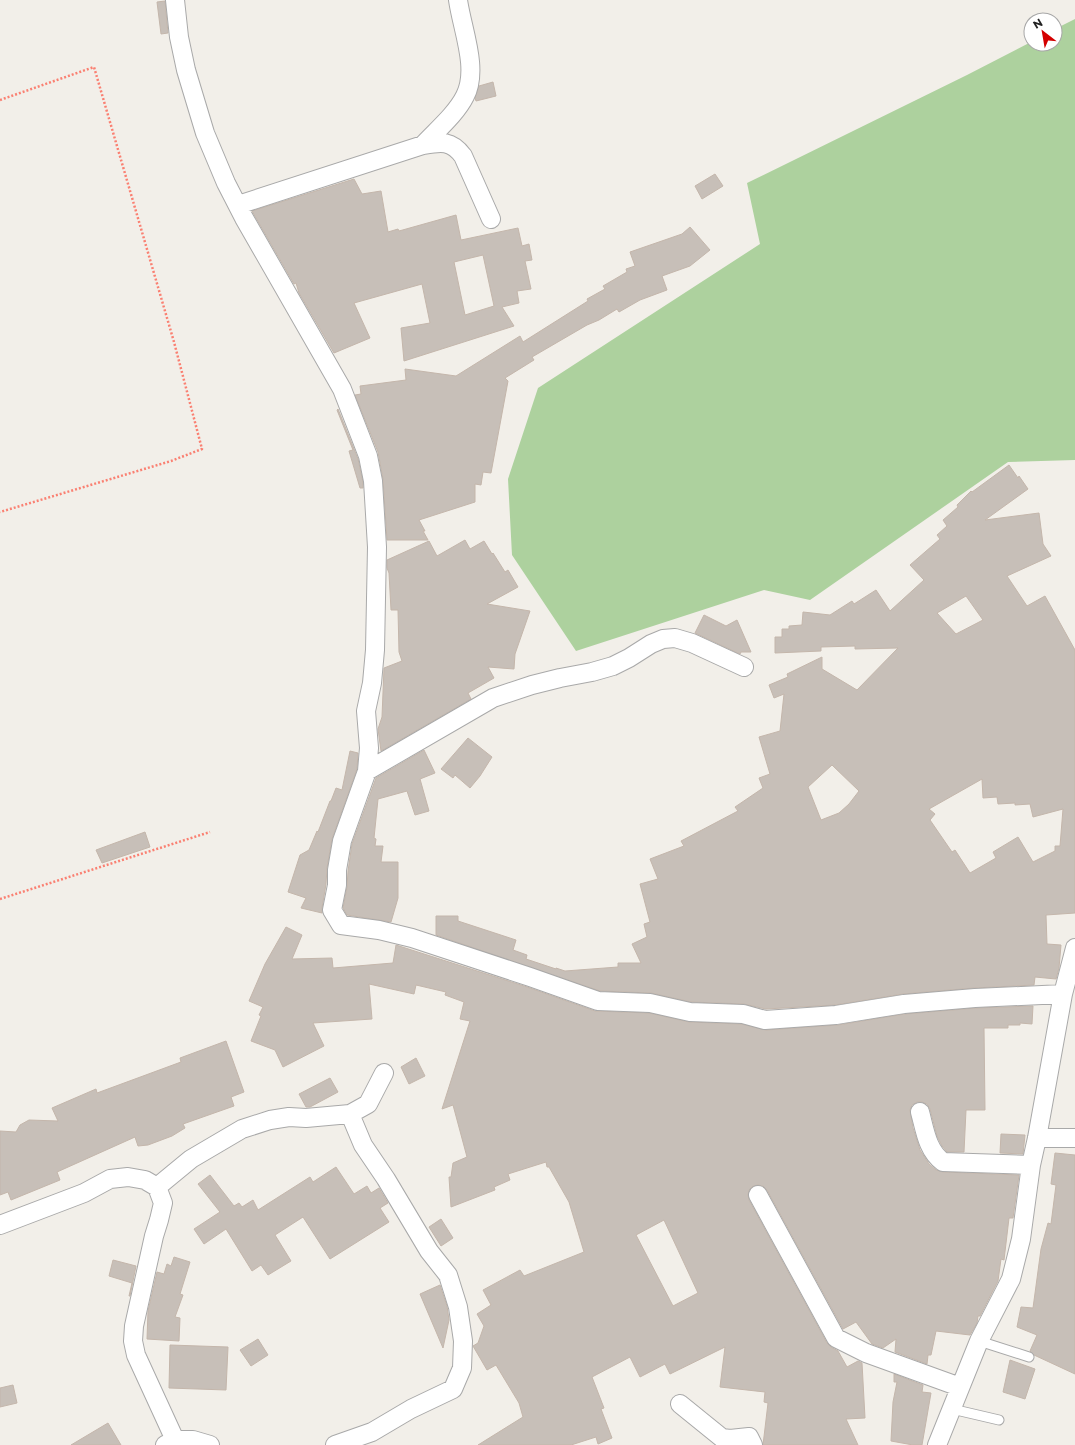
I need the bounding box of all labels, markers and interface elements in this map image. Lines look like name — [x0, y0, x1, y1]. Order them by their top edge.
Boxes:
north arrow — [1023, 12, 1063, 52]
text: N — [1030, 15, 1045, 32]

